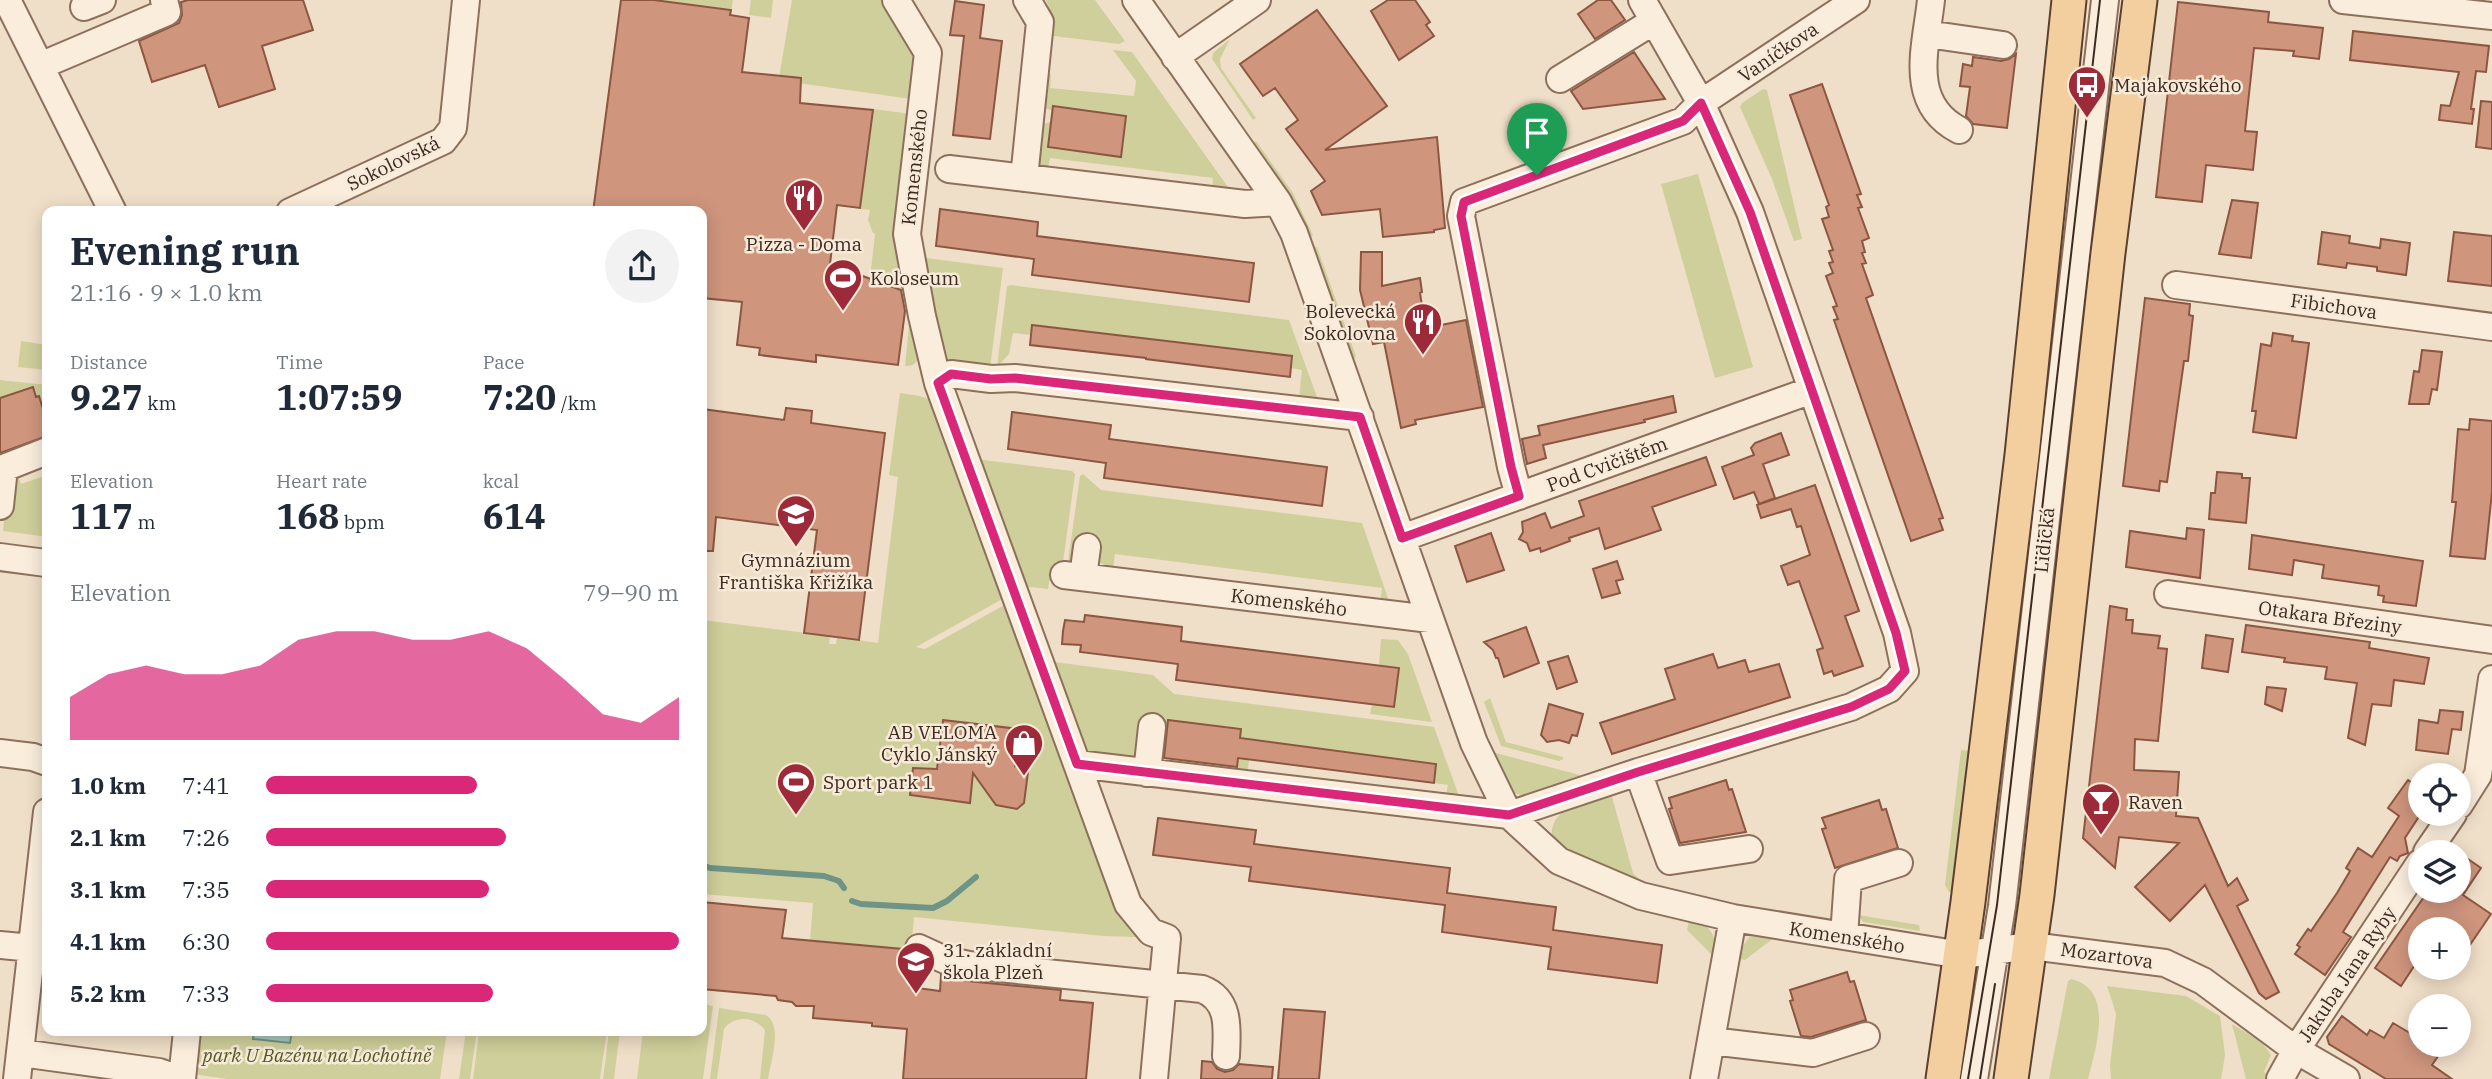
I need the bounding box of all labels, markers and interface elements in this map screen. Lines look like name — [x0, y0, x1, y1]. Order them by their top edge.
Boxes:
street label: Vaníčkova — [1733, 17, 1823, 87]
bus stop icon: Majakovského — [2066, 64, 2108, 119]
place label: Majakovského — [2114, 73, 2241, 97]
pin — [1507, 103, 1567, 175]
street label: Komenského — [896, 108, 932, 226]
icon: arrive — [1518, 114, 1556, 152]
street label: Sokolovská — [343, 130, 443, 196]
restaurant icon: Pizza - Doma — [783, 177, 825, 232]
text: Evening run — [70, 226, 300, 275]
button: share — [605, 229, 679, 303]
place label: Pizza - Doma — [746, 232, 862, 256]
sports icon: Koloseum — [822, 257, 864, 312]
place label: Koloseum — [870, 266, 959, 290]
text: 21:16 · 9 × 1.0 km — [70, 277, 263, 307]
street label: Fibichova — [2289, 288, 2379, 324]
place label: Bolevecká Sokolovna — [1304, 299, 1396, 345]
restaurant icon: Bolevecká Sokolovna — [1402, 301, 1444, 356]
text: Distance — [70, 350, 148, 374]
text: Time — [276, 350, 323, 374]
text: Pace — [483, 350, 524, 374]
text: 9.27 — [70, 374, 143, 420]
text: 1:07:59 — [276, 374, 403, 420]
text: 7:20 — [483, 374, 556, 420]
text: km — [143, 391, 177, 415]
text: /km — [556, 391, 597, 415]
street label: Pod Cvičištěm — [1543, 431, 1671, 497]
text: Elevation — [70, 469, 154, 493]
text: Heart rate — [276, 469, 367, 493]
text: kcal — [483, 469, 519, 493]
text: 117 — [70, 493, 133, 539]
text: 168 — [276, 493, 339, 539]
text: 614 — [483, 493, 546, 539]
school or university icon: Gymnázium Františka Křižíka — [775, 493, 817, 548]
street label: Lidická — [2029, 506, 2059, 574]
text: m — [133, 510, 156, 534]
text: bpm — [339, 510, 385, 534]
place label: Gymnázium Františka Křižíka — [719, 548, 873, 594]
text: Elevation — [70, 577, 171, 607]
text: 79–90 m — [583, 577, 679, 607]
street label: Komenského — [1229, 583, 1349, 621]
street label: Otakara Březiny — [2257, 595, 2404, 639]
place label: AB VELOMA Cyklo Jánský — [881, 720, 998, 766]
shop icon: AB VELOMA Cyklo Jánský — [1003, 722, 1045, 777]
sports icon: Sport park 1 — [775, 761, 817, 816]
map controls — [2408, 763, 2471, 1057]
button: locate — [2408, 763, 2471, 826]
text: 1.0 km — [70, 770, 146, 800]
text: 7:41 — [182, 770, 230, 800]
place label: Sport park 1 — [823, 770, 934, 794]
bar icon: Raven — [2080, 781, 2122, 836]
place label: Raven — [2128, 790, 2183, 814]
text: 2.1 km — [70, 822, 146, 852]
text: 7:26 — [182, 822, 230, 852]
button: layers — [2408, 840, 2471, 903]
text: 3.1 km — [70, 874, 146, 904]
text: 7:35 — [182, 874, 230, 904]
street label: Jakuba Jana Ryby — [2293, 901, 2402, 1046]
street label: Komenského — [1787, 916, 1907, 958]
button: + — [2408, 917, 2471, 980]
text: 4.1 km — [70, 926, 146, 956]
text: 6:30 — [182, 926, 230, 956]
street label: Mozartova — [2059, 937, 2155, 973]
place label: 31. základní škola Plzeň — [943, 938, 1052, 984]
school or university icon: 31. základní škola Plzeň — [895, 940, 937, 995]
text: 5.2 km — [70, 978, 146, 1008]
text: 7:33 — [182, 978, 230, 1008]
button: − — [2408, 994, 2471, 1057]
park label: park U Bazénu na Lochotíně — [201, 1043, 433, 1067]

